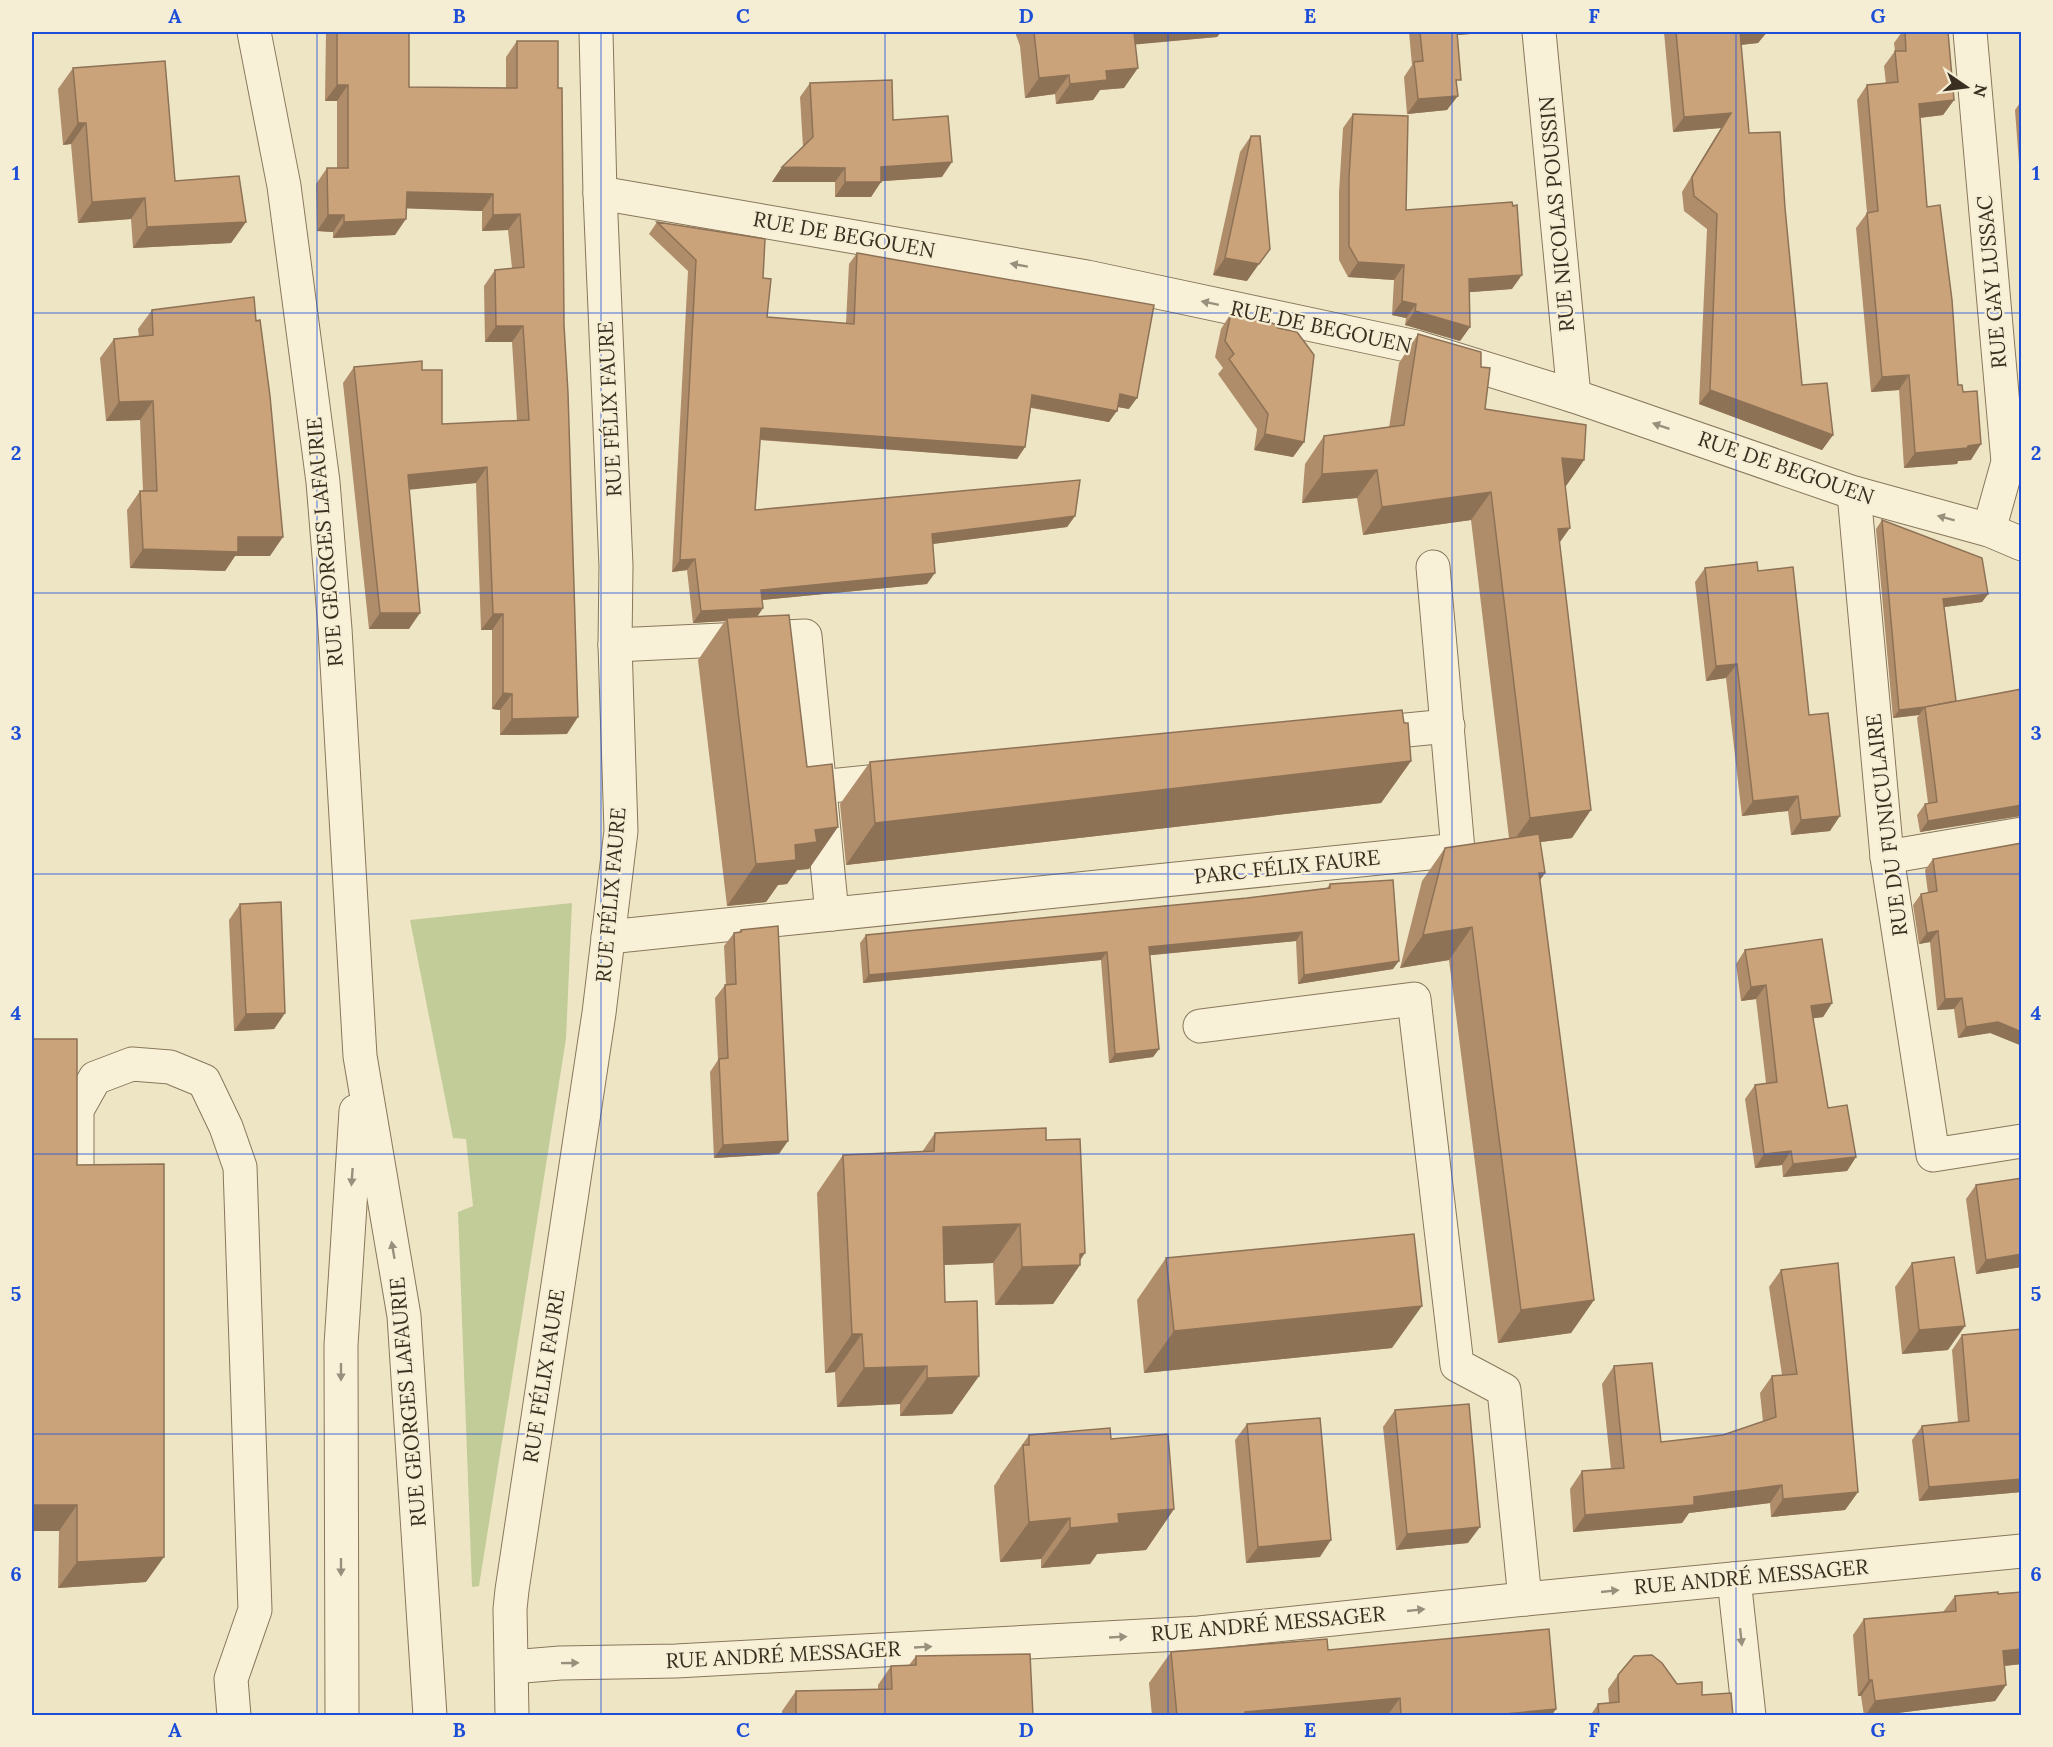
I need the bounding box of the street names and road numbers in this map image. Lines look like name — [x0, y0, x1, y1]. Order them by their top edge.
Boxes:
street label: RUE NICOLAS POUSSIN — [1533, 95, 1580, 333]
street label: RUE GAY LUSSAC — [1970, 194, 2013, 370]
street label: RUE DE BEGOUEN — [751, 205, 937, 264]
street label: RUE DE BEGOUEN — [1228, 294, 1414, 359]
street label: RUE FÉLIX FAURE — [591, 321, 628, 498]
street label: RUE GEORGES LAFAURIE — [300, 416, 349, 668]
street label: RUE DE BEGOUEN — [1695, 425, 1878, 510]
street label: RUE DU FUNICULAIRE — [1859, 712, 1914, 938]
street label: RUE FÉLIX FAURE — [589, 806, 632, 984]
street label: PARC FÉLIX FAURE — [1193, 843, 1381, 890]
street label: RUE GEORGES LAFAURIE — [383, 1276, 432, 1528]
street label: RUE FÉLIX FAURE — [516, 1287, 571, 1465]
street label: RUE ANDRÉ MESSAGER — [1633, 1553, 1870, 1600]
street label: RUE ANDRÉ MESSAGER — [1150, 1600, 1387, 1647]
street label: RUE ANDRÉ MESSAGER — [665, 1635, 902, 1674]

